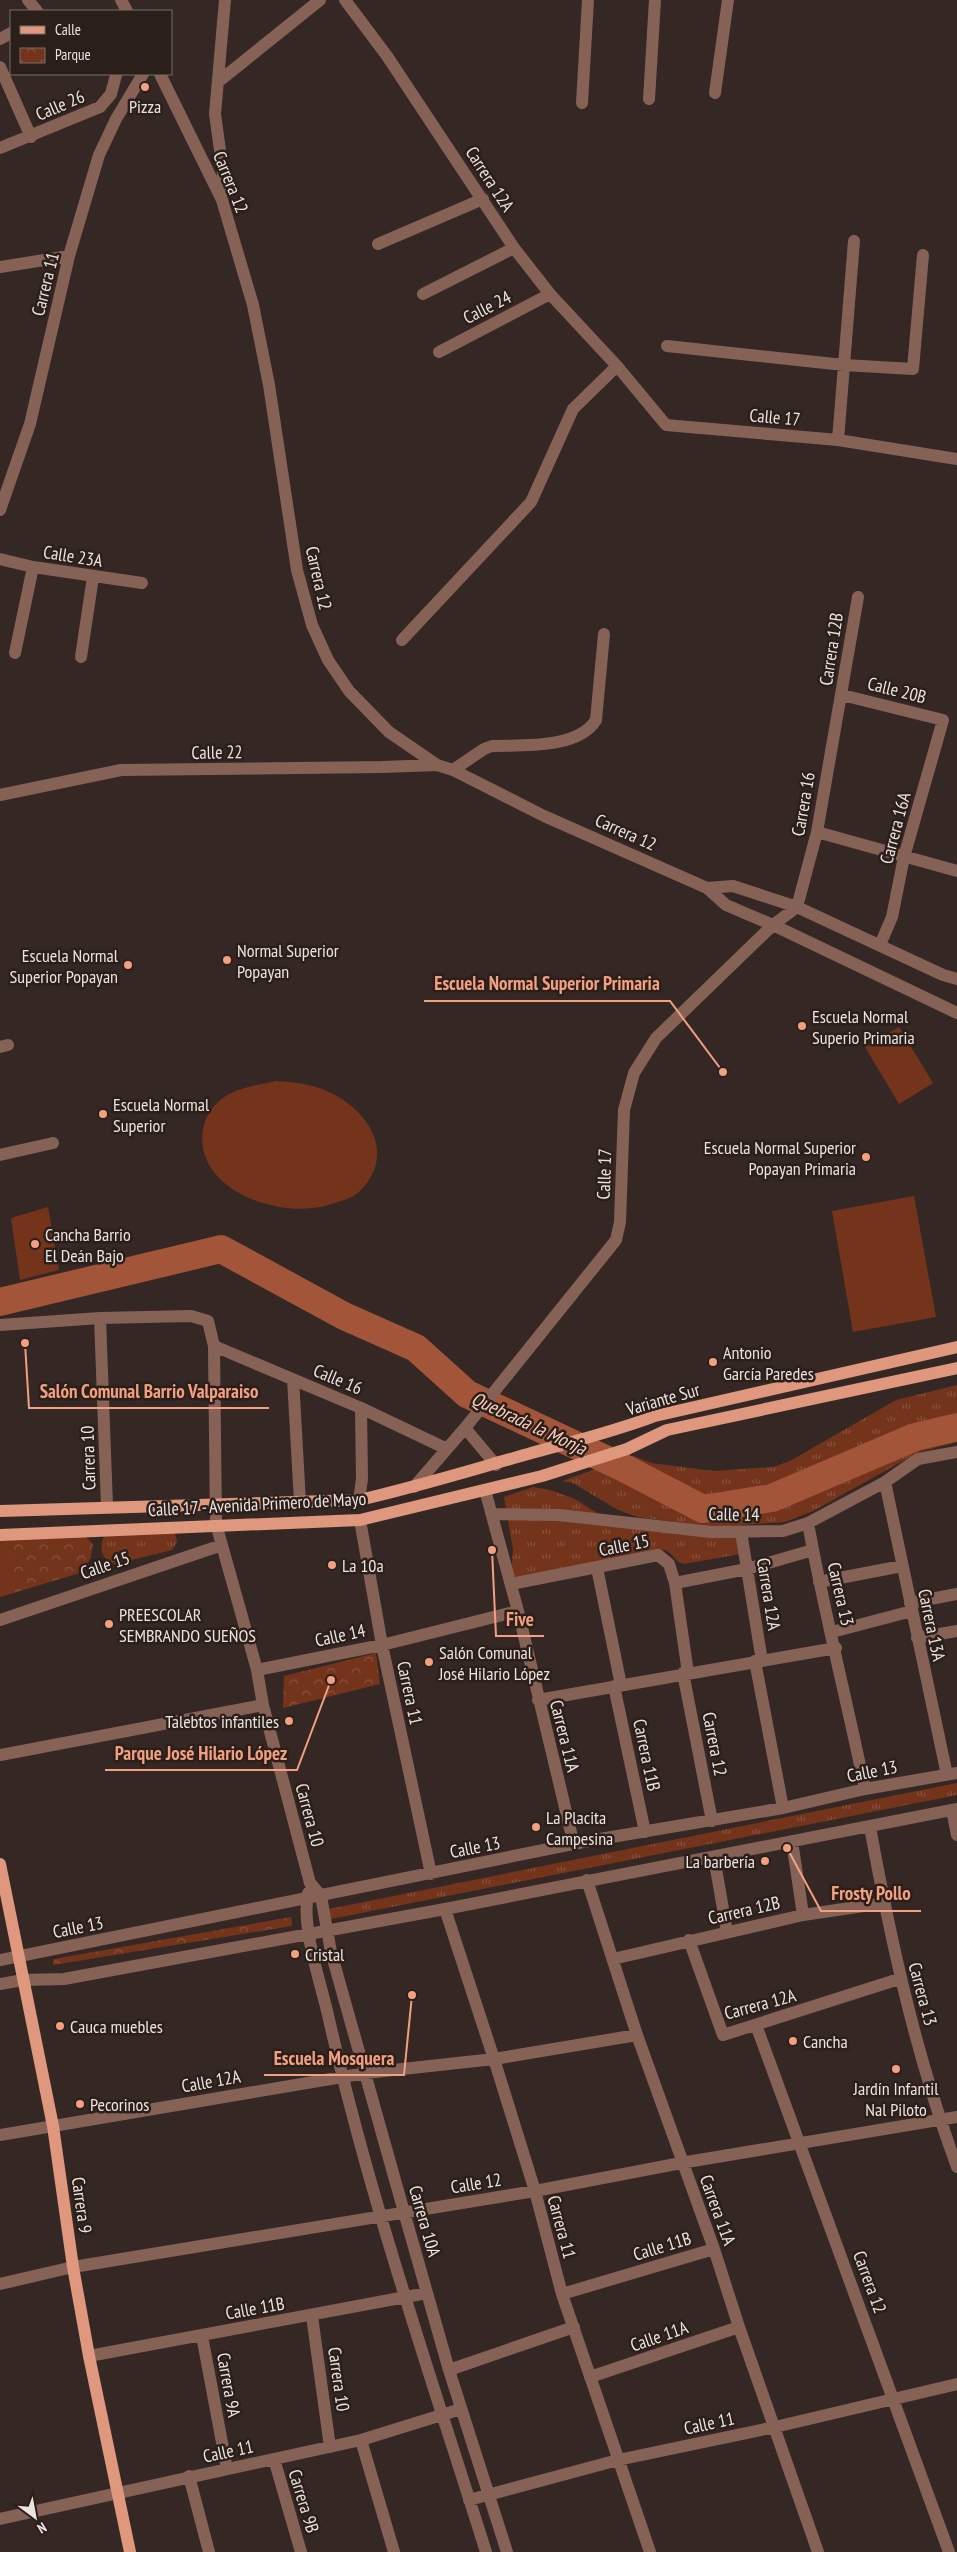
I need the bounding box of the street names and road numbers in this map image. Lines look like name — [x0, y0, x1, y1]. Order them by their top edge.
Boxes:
street label: Calle 26 — [32, 84, 88, 126]
street label: Carrera 12A — [460, 142, 520, 216]
street label: Carrera 12 — [208, 148, 254, 216]
street label: Carrera 11 — [26, 250, 64, 318]
street label: Calle 24 — [459, 285, 515, 329]
street label: Calle 17 — [749, 403, 801, 431]
street label: Calle 23A — [42, 540, 105, 572]
street label: Carrera 12 — [301, 544, 337, 612]
street label: Carrera 12B — [814, 611, 848, 687]
street label: Calle 20B — [865, 672, 929, 708]
street label: Calle 22 — [191, 740, 243, 764]
street label: Carrera 16 — [786, 770, 820, 838]
street label: Carrera 16A — [874, 789, 916, 866]
street label: Carrera 12 — [592, 808, 660, 856]
street label: Calle 17 — [592, 1148, 616, 1200]
street label: Calle 16 — [310, 1358, 366, 1400]
street label: Variante Sur — [623, 1378, 702, 1421]
street label: Carrera 10 — [75, 1425, 101, 1491]
street label: Calle 17 - Avenida Primero de Mayo — [147, 1487, 367, 1521]
street label: Calle 14 — [708, 1502, 760, 1526]
street label: Calle 15 — [597, 1529, 651, 1561]
street label: Calle 15 — [77, 1546, 133, 1584]
street label: Carrera 12A — [752, 1556, 786, 1632]
street label: Carrera 13 — [823, 1560, 859, 1628]
street label: Carrera 13A — [913, 1587, 951, 1664]
street label: Calle 14 — [313, 1618, 367, 1652]
street label: Carrera 11 — [392, 1659, 428, 1727]
street label: Carrera 11A — [545, 1698, 585, 1775]
street label: Carrera 12 — [698, 1710, 732, 1778]
street label: Carrera 11B — [628, 1717, 666, 1793]
street label: Calle 13 — [845, 1755, 899, 1787]
street label: Carrera 10 — [291, 1781, 329, 1849]
street label: Calle 13 — [448, 1831, 502, 1863]
street label: Carrera 12B — [706, 1891, 782, 1929]
street label: Calle 13 — [51, 1911, 105, 1943]
street label: Carrera 13 — [904, 1960, 942, 2028]
street label: Carrera 12A — [722, 1983, 799, 2025]
street label: Calle 12A — [180, 2064, 243, 2097]
street label: Calle 12 — [449, 2168, 503, 2198]
street label: Carrera 11A — [695, 2172, 741, 2249]
street label: Carrera 9 — [67, 2175, 97, 2235]
street label: Carrera 10A — [404, 2183, 446, 2260]
street label: Carrera 11 — [543, 2193, 581, 2261]
street label: Calle 11B — [630, 2226, 694, 2266]
street label: Carrera 12 — [848, 2248, 892, 2316]
street label: Calle 11B — [224, 2292, 286, 2324]
street label: Calle 11A — [627, 2315, 691, 2357]
street label: Carrera 10 — [323, 2345, 355, 2413]
street label: Carrera 9A — [212, 2351, 246, 2420]
street label: Calle 11 — [682, 2406, 736, 2440]
street label: Calle 11 — [201, 2434, 255, 2468]
street label: Carrera 9B — [283, 2467, 325, 2535]

